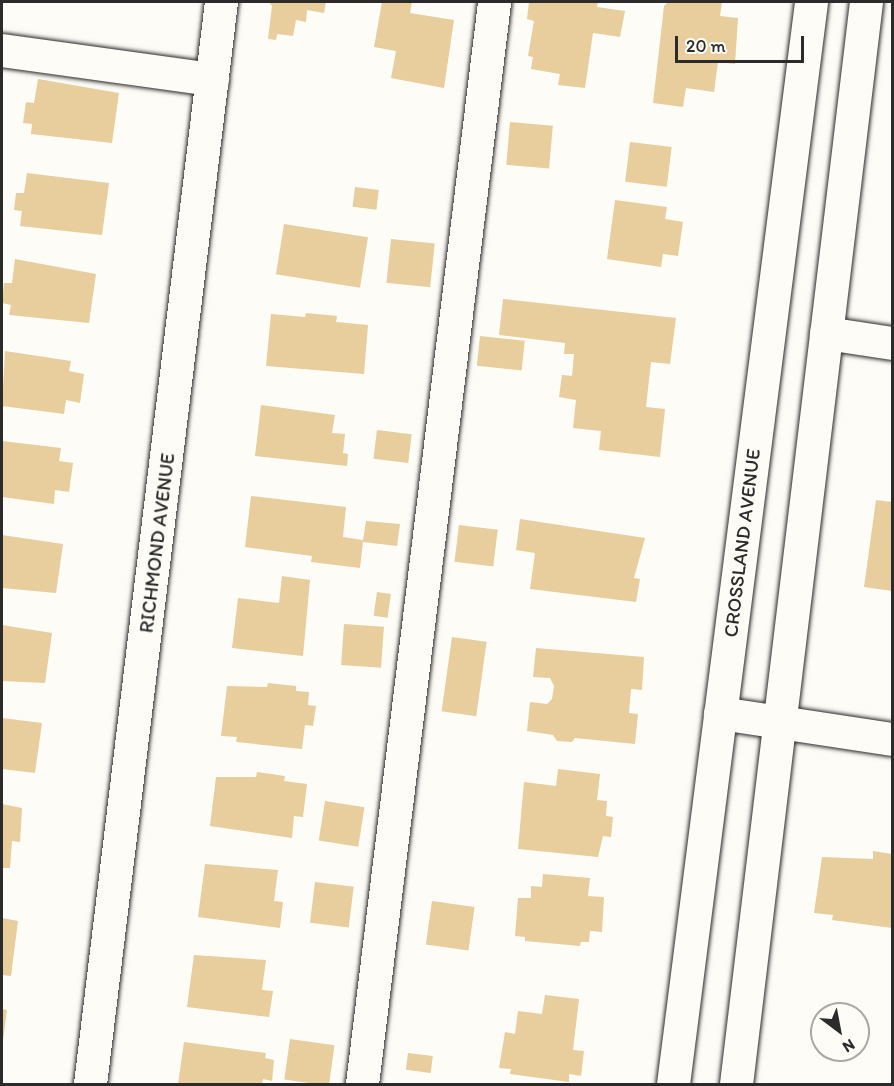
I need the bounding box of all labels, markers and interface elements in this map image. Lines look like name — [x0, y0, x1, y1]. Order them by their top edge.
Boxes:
scale bar — [678, 24, 807, 62]
text: 20 m — [686, 35, 726, 57]
street label: CROSSLAND AVENUE — [719, 448, 765, 638]
street label: RICHMOND AVENUE — [134, 452, 180, 634]
north arrow — [810, 1002, 870, 1062]
text: N — [839, 1035, 858, 1057]

